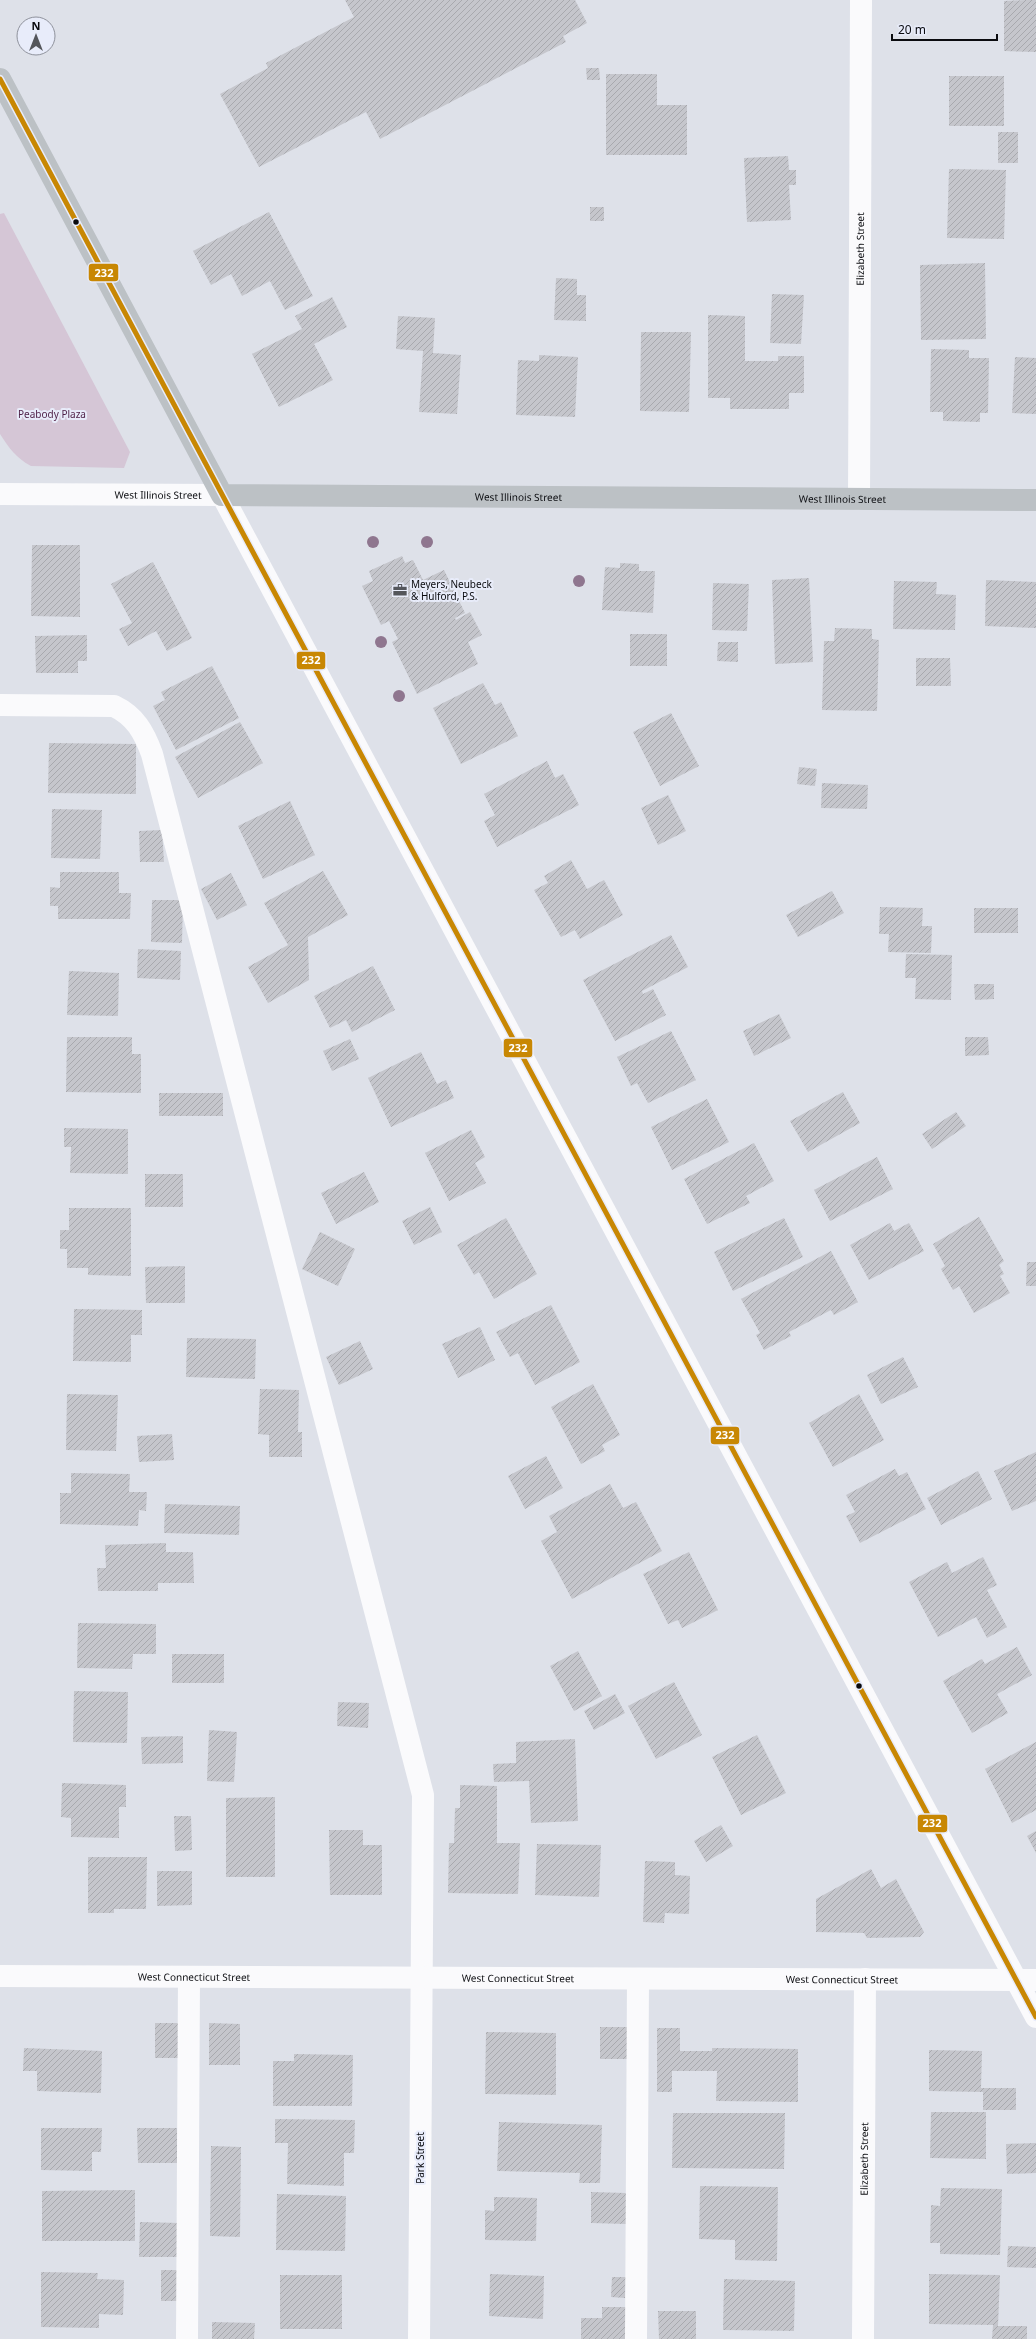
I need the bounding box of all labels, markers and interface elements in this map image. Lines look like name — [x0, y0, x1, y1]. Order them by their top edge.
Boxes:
north arrow — [16, 16, 56, 56]
scale bar — [892, 16, 997, 42]
text: N — [32, 18, 40, 33]
text: 20 m — [898, 21, 926, 38]
street label: Elizabeth Street — [853, 212, 867, 286]
unlabelled marker — [71, 217, 81, 227]
line badge: 232 — [88, 263, 119, 282]
text: 232 — [95, 265, 113, 280]
park label: Peabody Plaza — [18, 407, 86, 421]
street label: West Illinois Street — [114, 488, 202, 502]
street label: West Illinois Street — [475, 490, 562, 504]
street label: West Illinois Street — [799, 492, 886, 506]
place label: Meyers, Neubeck & Hulford, P.S. — [411, 577, 492, 603]
office icon: Meyers, Neubeck & Hulford, P.S. — [392, 582, 408, 598]
line badge: 232 — [296, 651, 326, 670]
text: 232 — [302, 652, 320, 667]
line badge: 232 — [503, 1038, 533, 1058]
text: 232 — [509, 1040, 527, 1055]
line badge: 232 — [710, 1426, 740, 1445]
text: 232 — [716, 1427, 734, 1442]
unlabelled marker — [854, 1681, 864, 1691]
line badge: 232 — [917, 1814, 948, 1833]
text: 232 — [923, 1815, 941, 1830]
street label: West Connecticut Street — [138, 1970, 251, 1984]
street label: West Connecticut Street — [462, 1971, 575, 1985]
street label: West Connecticut Street — [786, 1972, 899, 1986]
street label: Elizabeth Street — [857, 2122, 871, 2196]
street label: Park Street — [413, 2132, 427, 2184]

